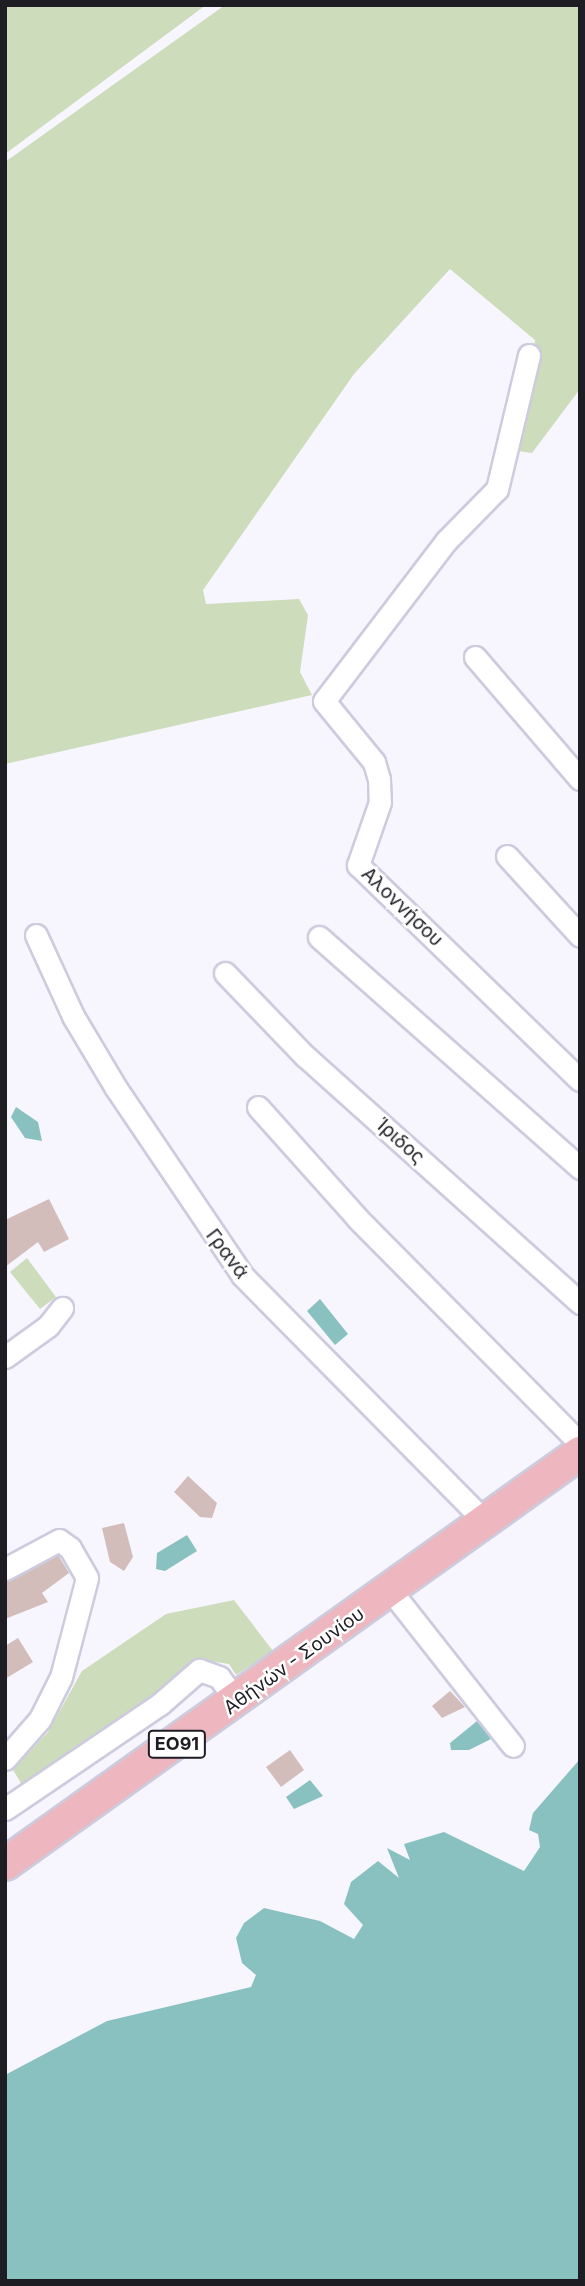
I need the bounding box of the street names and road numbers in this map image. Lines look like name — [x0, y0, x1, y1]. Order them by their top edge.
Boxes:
street label: Αλοννήσου — [357, 863, 447, 951]
street label: Ίριδος — [371, 1113, 429, 1169]
street label: Γρανά — [201, 1225, 253, 1283]
street label: Αθήνών - Σουνίου — [219, 1602, 369, 1720]
road number: ΕΟ91 — [147, 1730, 207, 1758]

